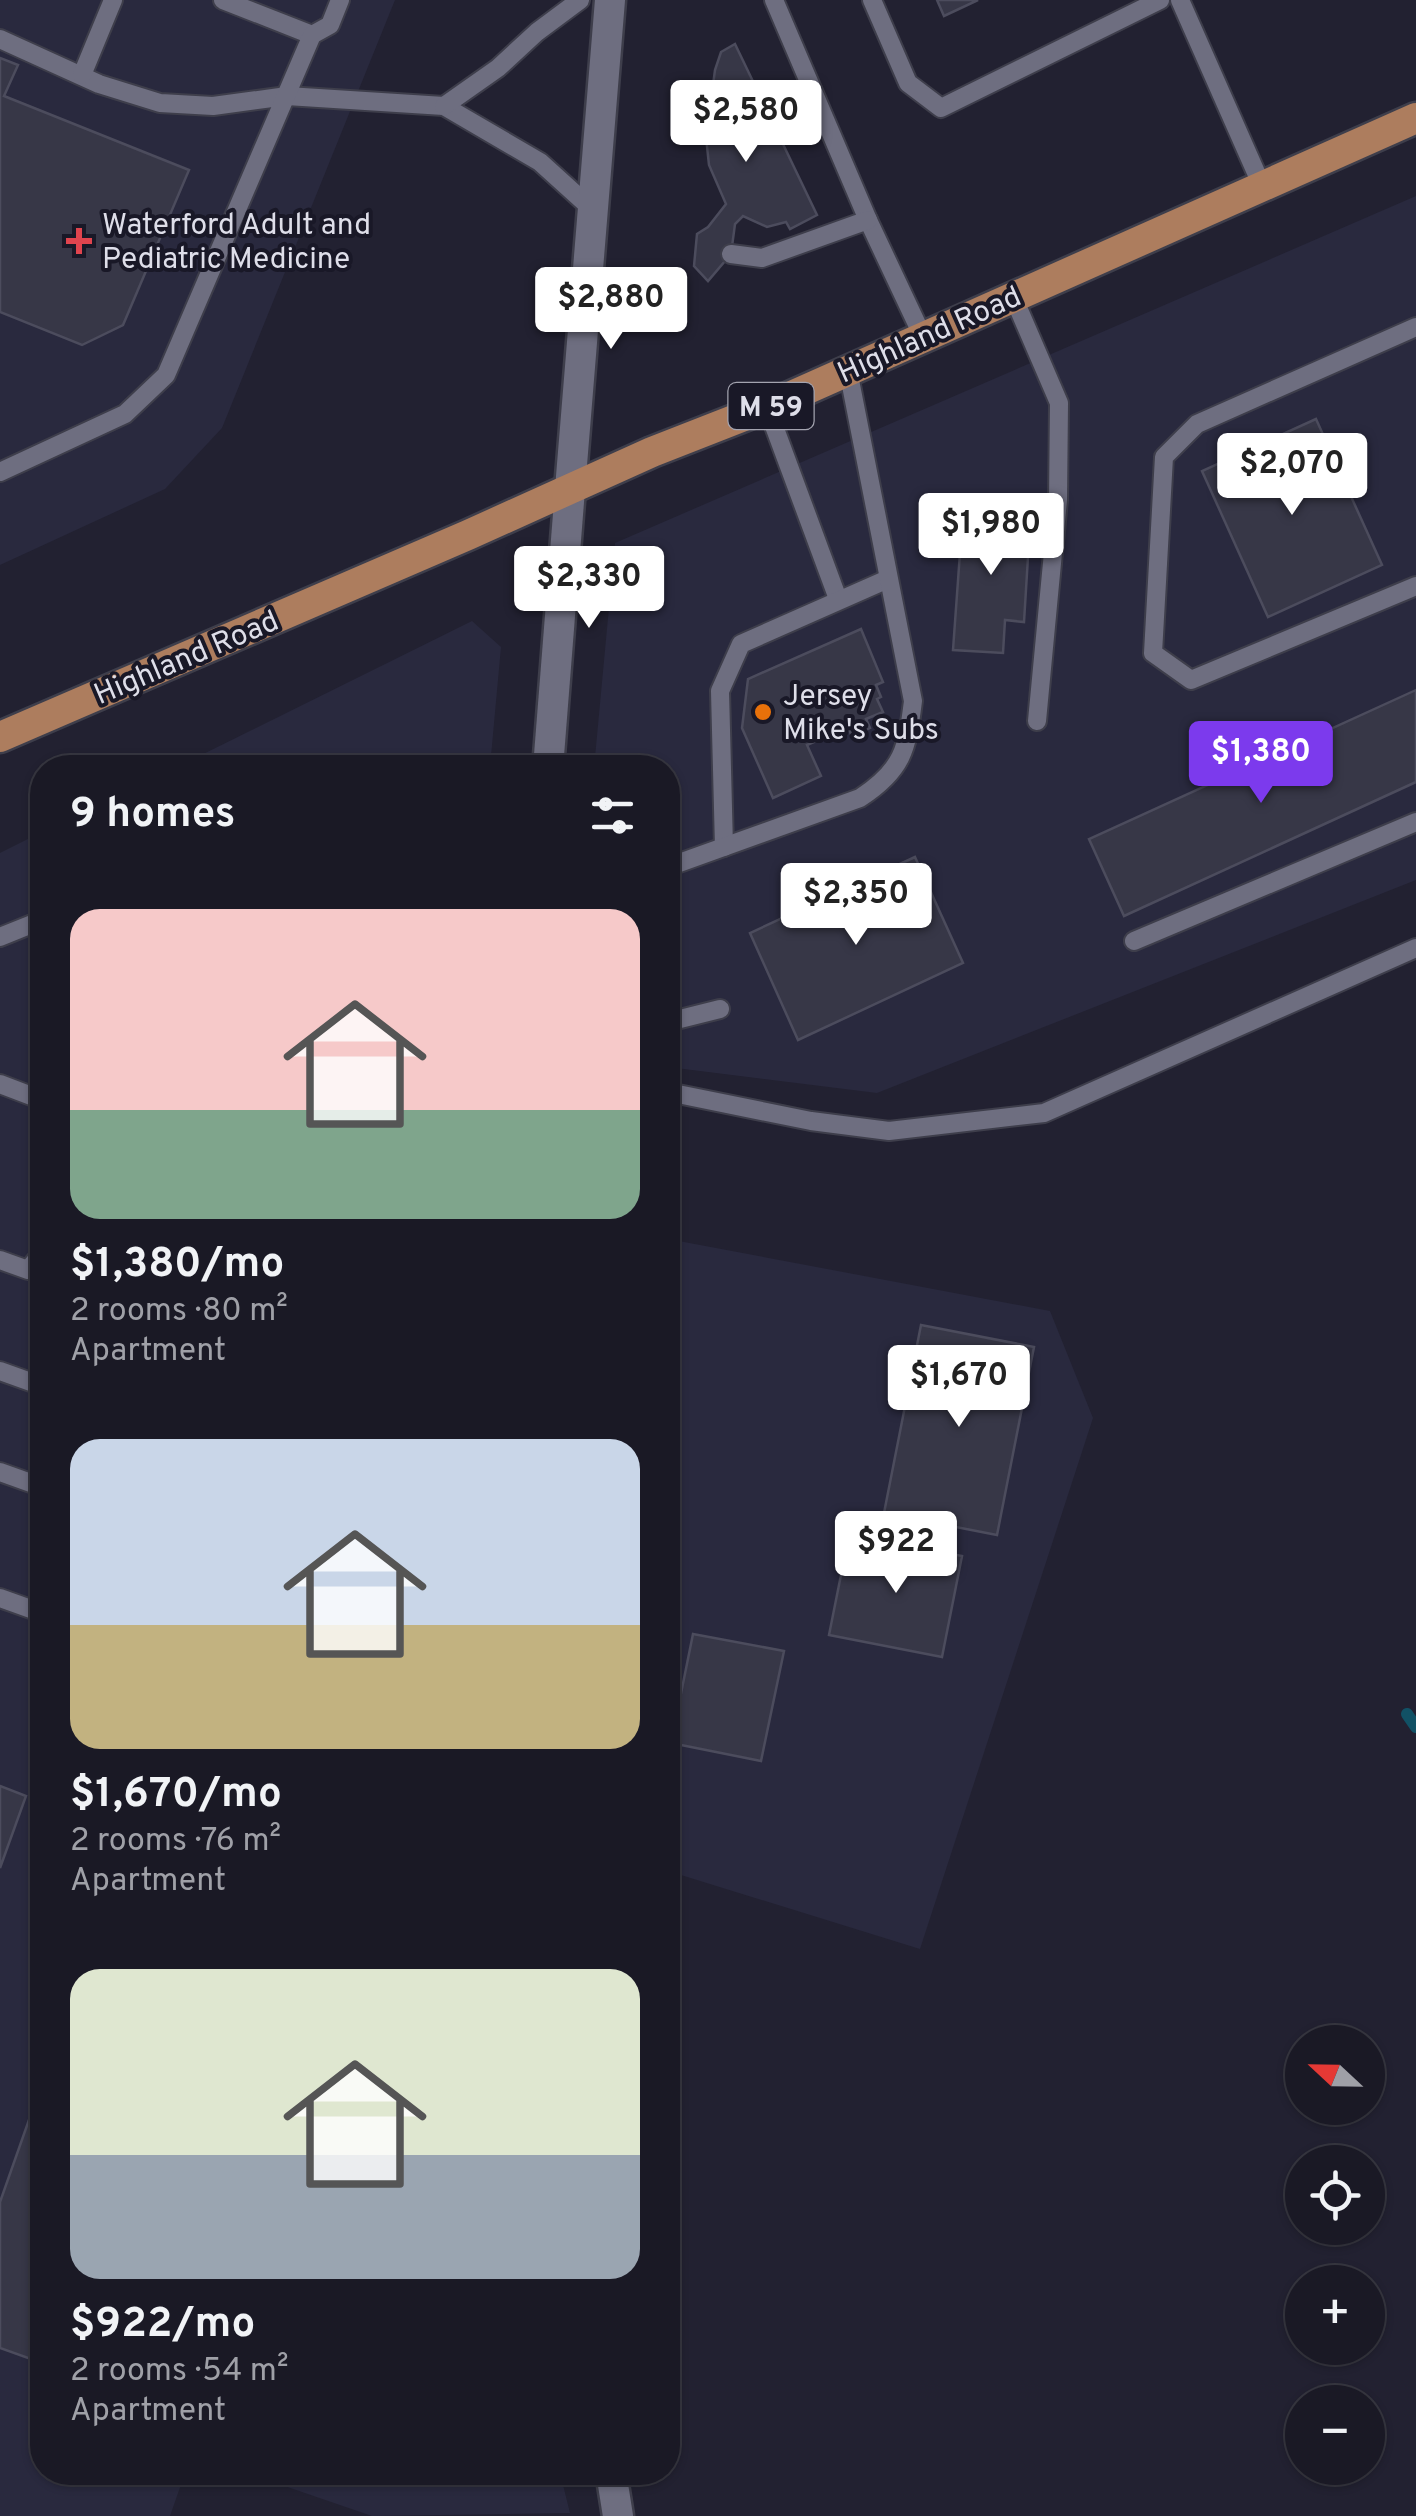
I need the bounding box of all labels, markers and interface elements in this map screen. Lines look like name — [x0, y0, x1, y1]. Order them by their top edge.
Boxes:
pin: $2,580 — [665, 80, 827, 165]
text: $2,580 — [692, 92, 800, 132]
place label: Waterford Adult and Pediatric Medicine — [102, 208, 371, 279]
marker: Waterford Adult and Pediatric Medicine — [66, 228, 92, 254]
pin: $2,880 — [530, 267, 692, 352]
text: $2,880 — [557, 279, 665, 319]
street label: Highland Road — [832, 279, 1028, 393]
road number: M 59 — [728, 383, 814, 429]
pin: $2,070 — [1211, 433, 1373, 518]
text: $2,070 — [1239, 445, 1345, 485]
pin: $1,980 — [910, 493, 1072, 578]
text: $1,980 — [941, 505, 1041, 545]
pin: $2,330 — [508, 546, 670, 631]
text: $2,330 — [536, 558, 642, 598]
street label: Highland Road — [89, 604, 285, 715]
place label: Jersey Mike's Subs — [783, 679, 939, 750]
marker: Jersey Mike's Subs — [752, 701, 774, 723]
pin: $1,380 — [1180, 721, 1342, 806]
text: $1,380 — [1211, 733, 1311, 773]
icon: filters — [585, 788, 640, 843]
text: 9 homes — [70, 789, 235, 842]
pin: $2,350 — [775, 863, 937, 948]
text: $2,350 — [803, 875, 909, 915]
icon: home — [265, 974, 445, 1154]
text: $1,380/mo — [70, 1239, 284, 1292]
text: 2 rooms · 80 m² — [70, 1292, 288, 1332]
text: Apartment — [70, 1332, 226, 1372]
pin: $1,670 — [878, 1345, 1040, 1430]
text: $1,670 — [910, 1357, 1008, 1397]
icon: home — [265, 1504, 445, 1684]
pin: $922 — [837, 1511, 955, 1596]
text: $922 — [857, 1523, 935, 1563]
text: $1,670/mo — [70, 1769, 282, 1822]
text: 2 rooms · 76 m² — [70, 1822, 281, 1862]
text: Apartment — [70, 1862, 226, 1902]
north arrow — [1285, 2025, 1385, 2125]
map controls — [1285, 2025, 1385, 2485]
icon: home — [265, 2034, 445, 2214]
button: locate — [1285, 2145, 1385, 2245]
button: + — [1285, 2265, 1385, 2365]
text: $922/mo — [70, 2299, 255, 2352]
text: 2 rooms · 54 m² — [70, 2352, 289, 2392]
button: − — [1285, 2385, 1385, 2485]
text: Apartment — [70, 2392, 226, 2432]

